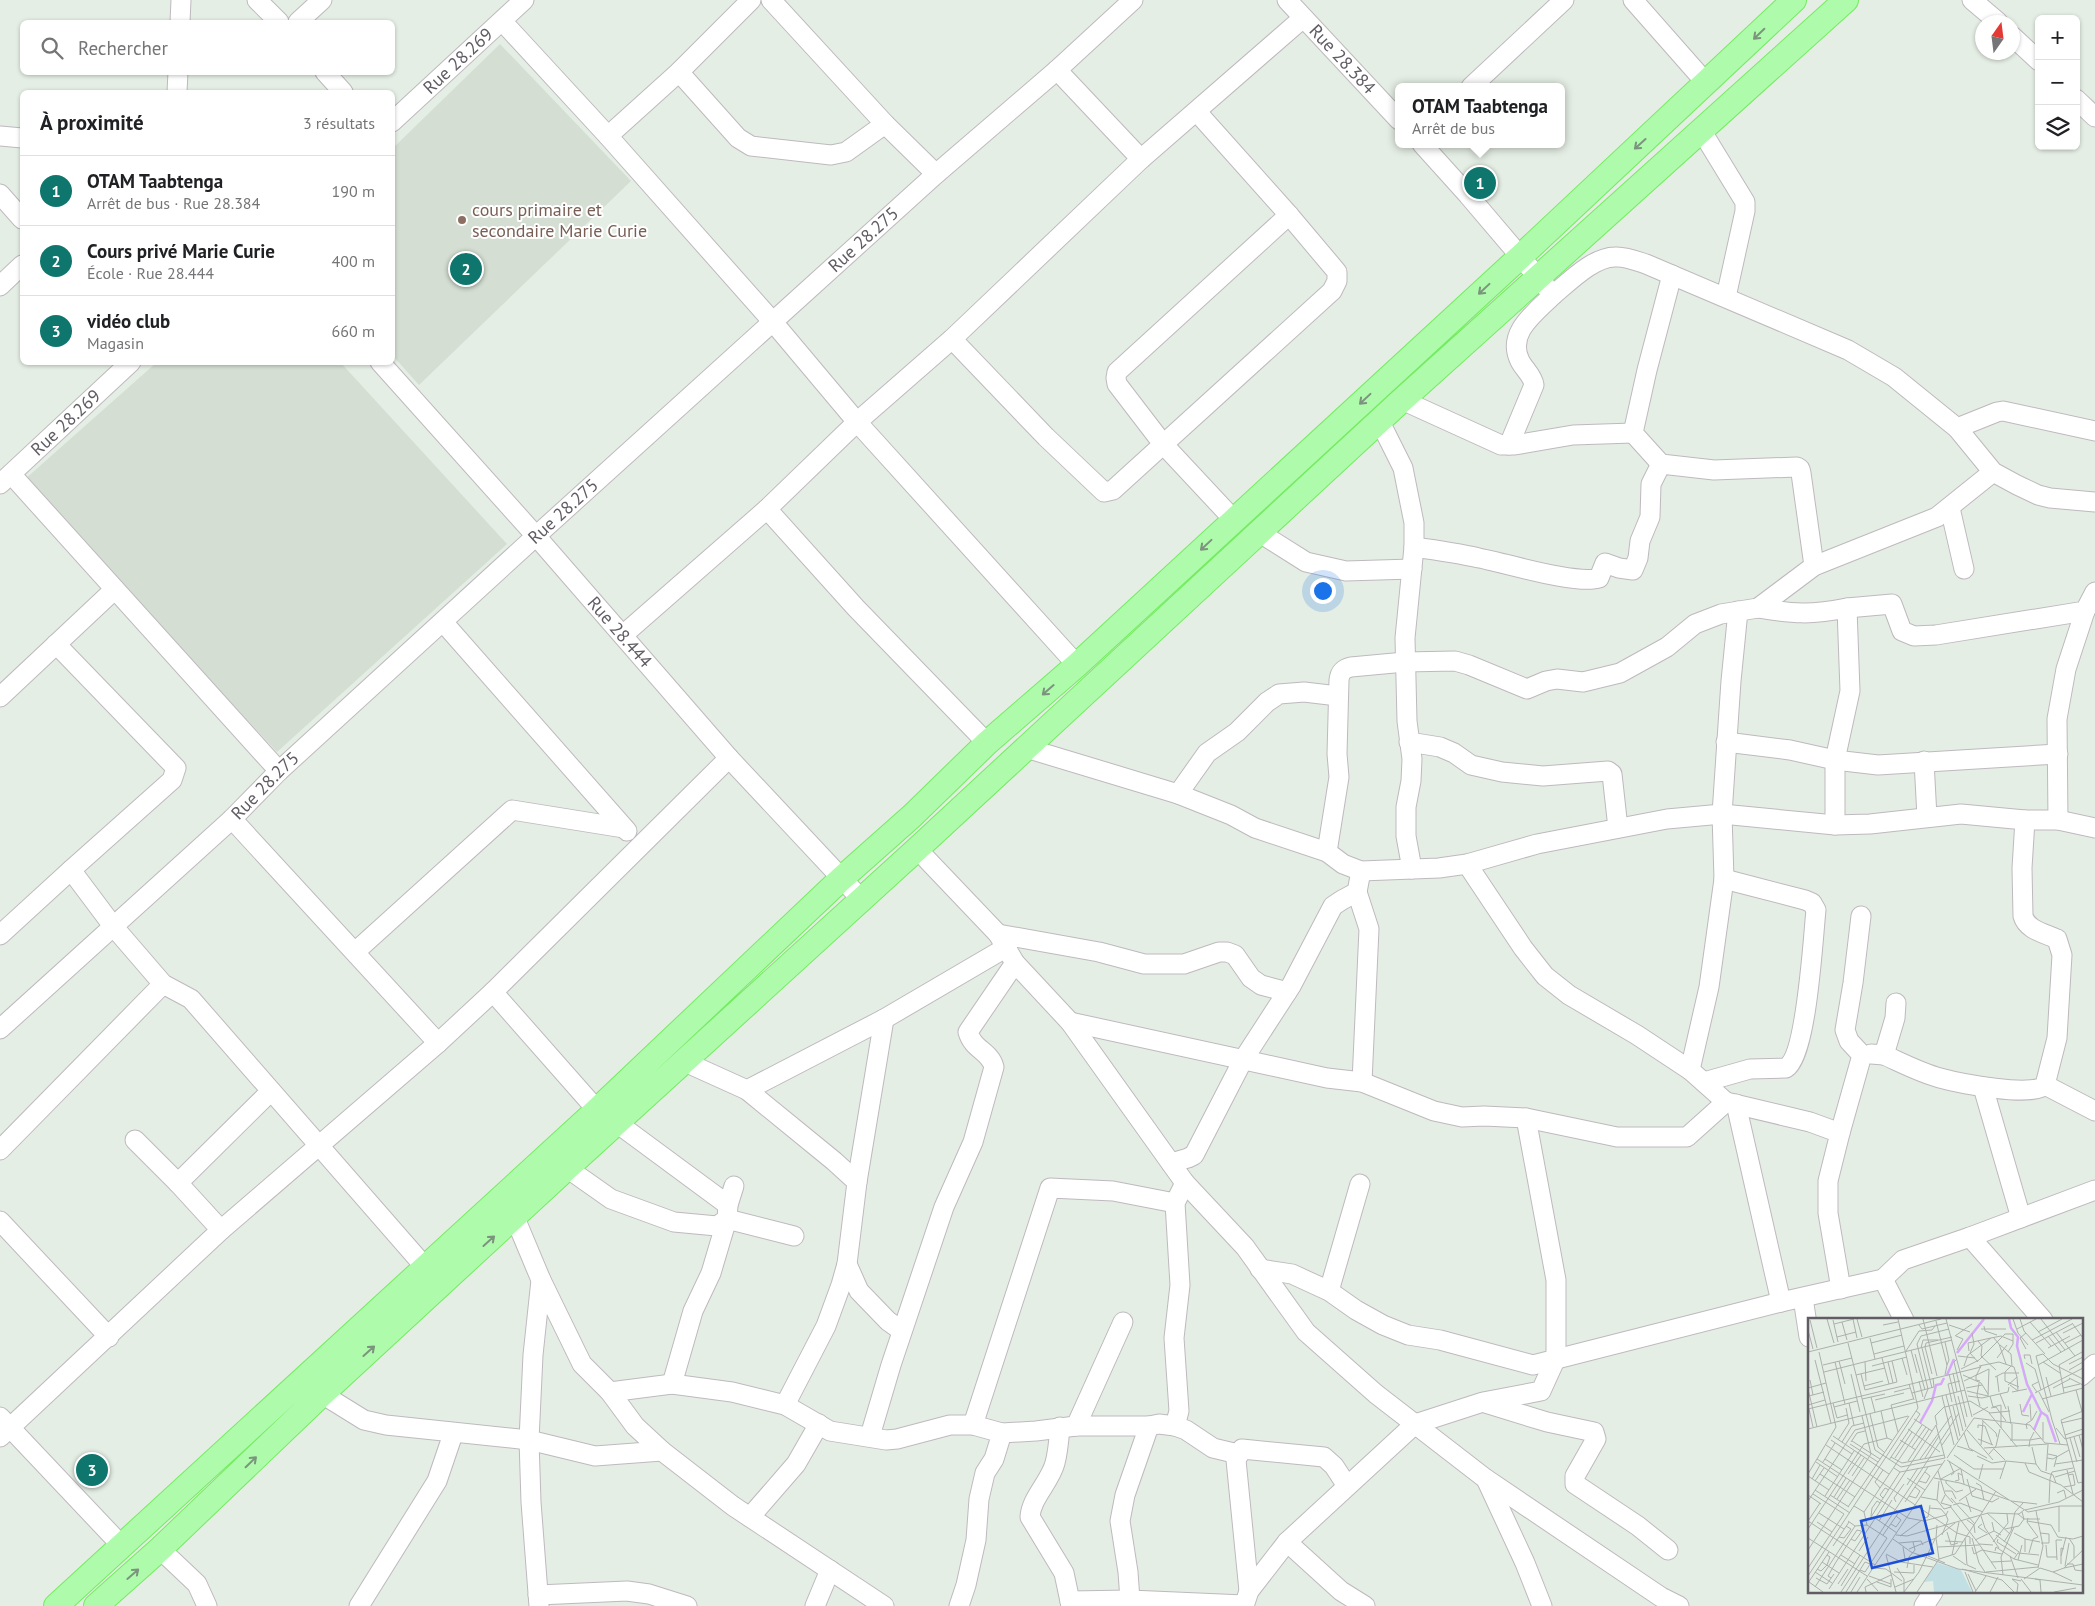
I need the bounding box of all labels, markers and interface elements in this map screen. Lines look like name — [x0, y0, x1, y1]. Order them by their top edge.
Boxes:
north arrow — [1975, 15, 2020, 60]
map controls — [2035, 15, 2080, 150]
button: + — [2035, 15, 2080, 60]
street label: Rue 28.384 — [1305, 19, 1381, 99]
search box — [20, 20, 395, 75]
street label: Rue 28.269 — [418, 23, 498, 99]
one-way arrow — [1752, 28, 1765, 40]
icon: search — [38, 34, 66, 62]
text: Rechercher — [78, 36, 168, 60]
button: − — [2035, 60, 2080, 105]
popup — [1395, 83, 1565, 148]
text: OTAM Taabtenga — [1412, 94, 1548, 118]
button: layers — [2035, 105, 2080, 150]
text: À proximité — [40, 109, 144, 136]
text: 3 résultats — [303, 113, 375, 133]
text: Arrêt de bus — [1412, 118, 1495, 138]
one-way arrow — [1633, 138, 1646, 150]
pin: 1 — [1464, 164, 1496, 202]
text: OTAM Taabtenga — [87, 169, 223, 193]
text: 1 — [51, 181, 61, 201]
text: 190 m — [332, 181, 375, 201]
text: Arrêt de bus · Rue 28.384 — [87, 193, 260, 213]
place label: cours primaire et secondaire Marie Curie — [472, 198, 647, 242]
street label: Rue 28.275 — [823, 202, 903, 277]
marker: cours primaire et secondaire Marie Curie — [456, 214, 468, 226]
text: Cours privé Marie Curie — [87, 239, 275, 263]
pin: 2 — [450, 250, 482, 288]
text: 2 — [51, 251, 61, 271]
text: 400 m — [332, 251, 375, 271]
text: École · Rue 28.444 — [87, 263, 214, 283]
one-way arrow — [1478, 284, 1491, 295]
text: vidéo club — [87, 309, 170, 333]
text: 3 — [51, 321, 61, 341]
text: 660 m — [332, 321, 375, 341]
text: Magasin — [87, 333, 144, 353]
street label: Rue 28.269 — [26, 384, 105, 460]
one-way arrow — [1358, 394, 1371, 405]
street label: Rue 28.275 — [523, 473, 603, 549]
one-way arrow — [1200, 539, 1213, 551]
your location — [1310, 578, 1336, 604]
street label: Rue 28.444 — [583, 591, 657, 672]
one-way arrow — [1041, 684, 1054, 696]
street label: Rue 28.275 — [226, 746, 304, 824]
one-way arrow — [483, 1235, 496, 1247]
inset map — [1808, 1318, 2082, 1594]
one-way arrow — [363, 1345, 376, 1357]
pin: 3 — [76, 1451, 108, 1489]
one-way arrow — [245, 1456, 257, 1468]
one-way arrow — [126, 1568, 139, 1580]

